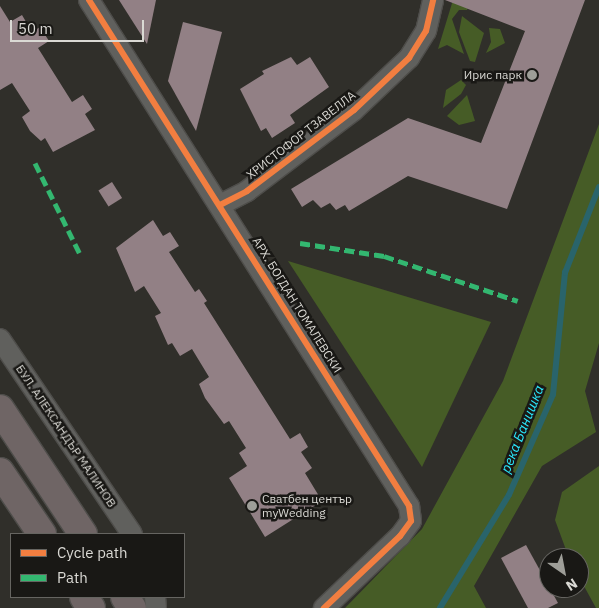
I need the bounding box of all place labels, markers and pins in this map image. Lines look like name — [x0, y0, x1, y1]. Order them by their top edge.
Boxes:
place label: Ирис парк — [464, 68, 522, 82]
marker: Ирис парк — [526, 69, 538, 81]
place label: Сватбен център myWedding — [262, 492, 352, 520]
marker: Сватбен център myWedding — [246, 500, 258, 512]

